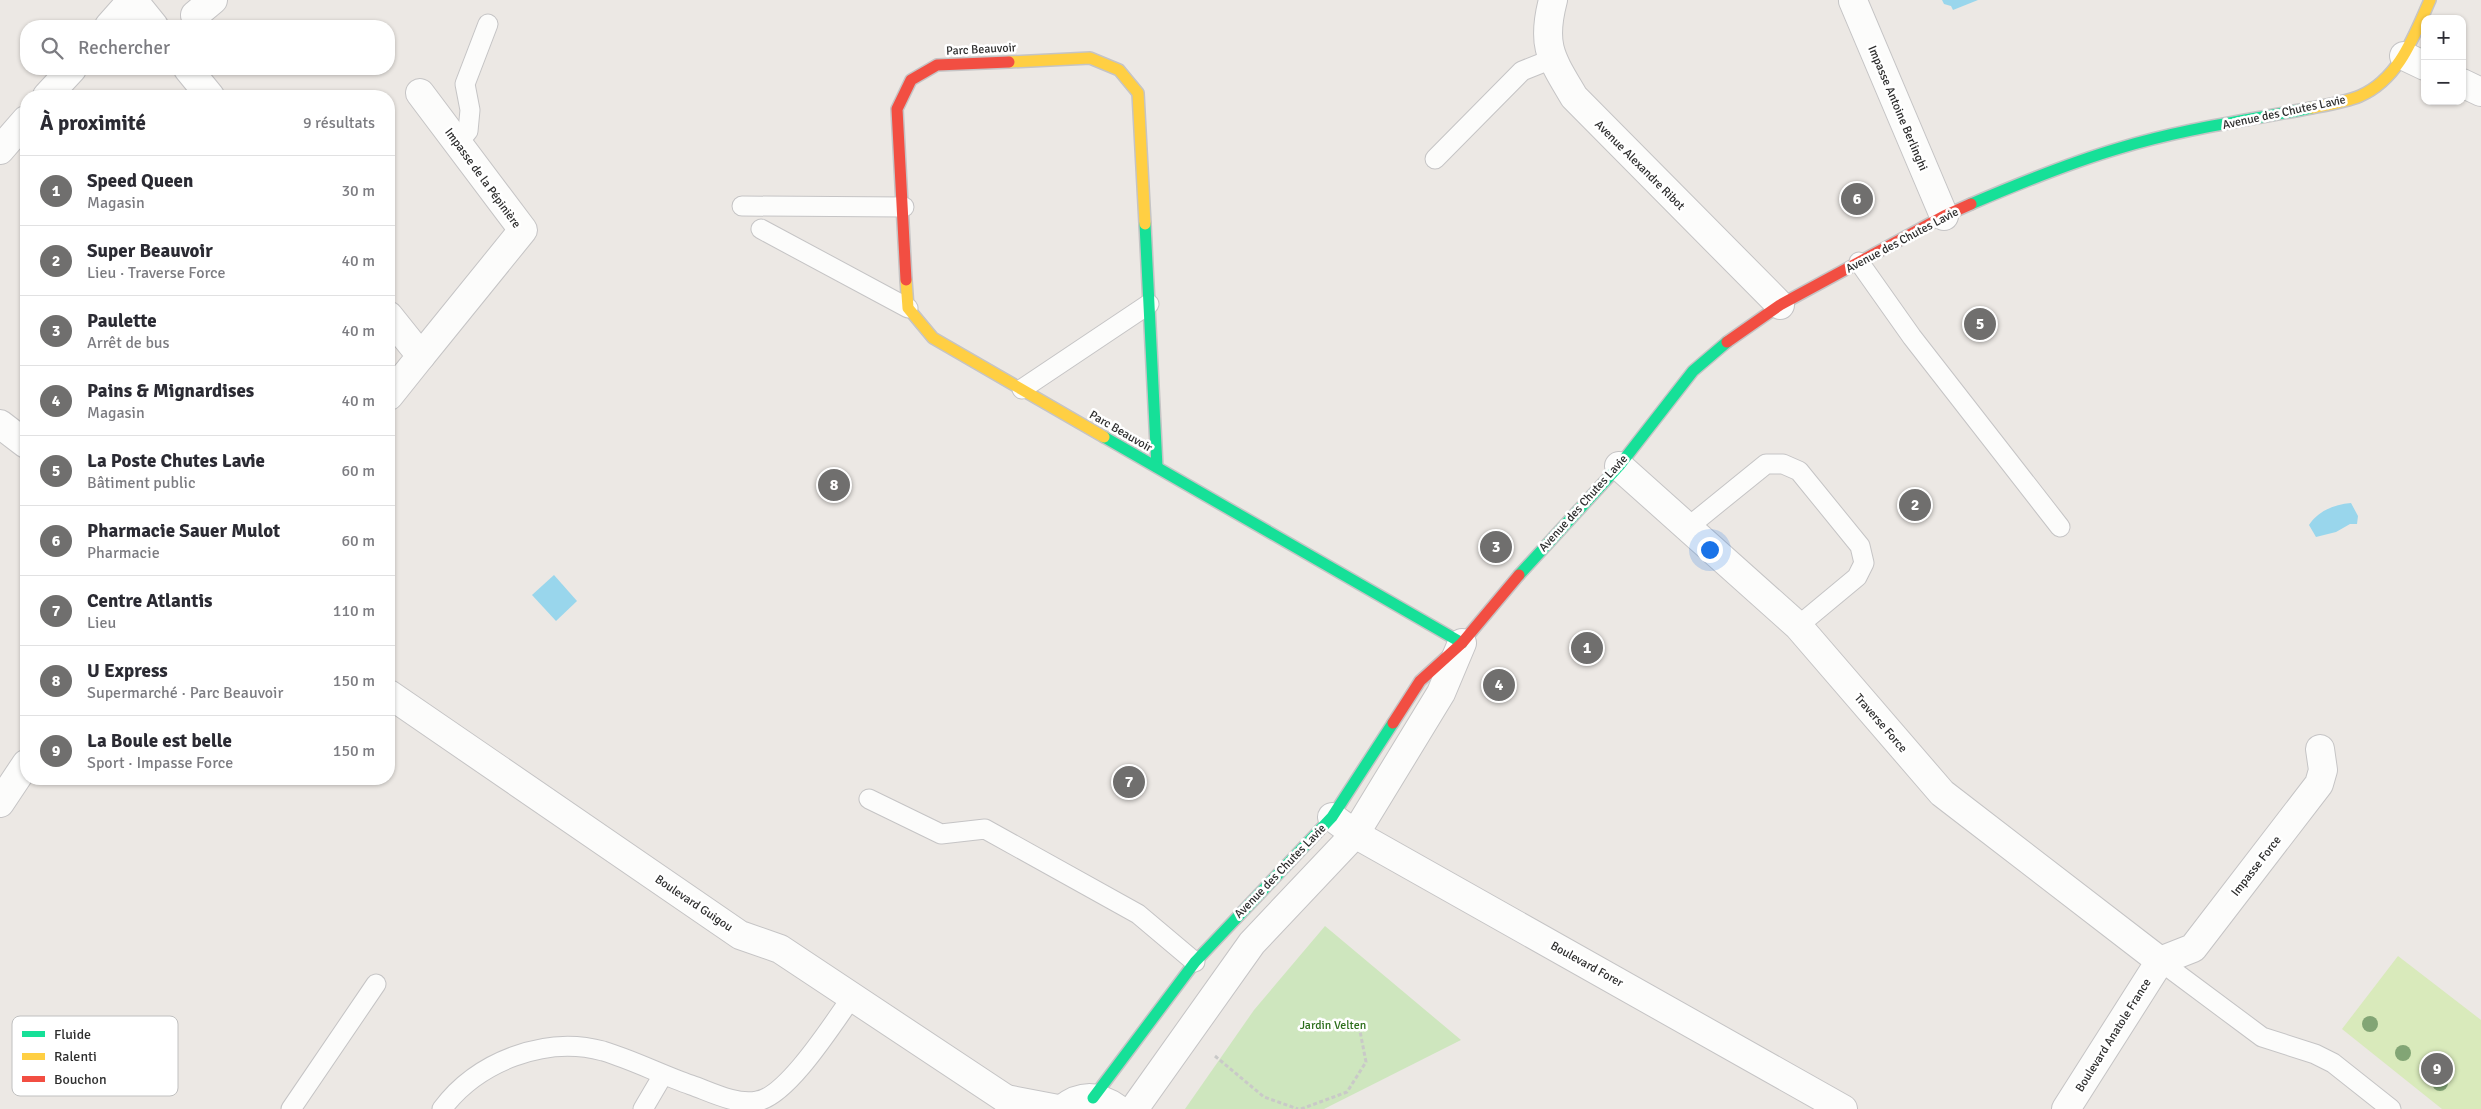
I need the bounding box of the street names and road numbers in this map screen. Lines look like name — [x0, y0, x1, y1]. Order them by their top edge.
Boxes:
street label: Parc Beauvoir — [946, 40, 1017, 59]
street label: Impasse Antoine Berlinghi — [1864, 43, 1931, 173]
street label: Avenue des Chutes Lavie — [2221, 92, 2347, 133]
street label: Avenue Alexandre Ribot — [1591, 117, 1688, 214]
street label: Impasse de la Pépinière — [441, 125, 524, 231]
street label: Avenue des Chutes Lavie — [1843, 204, 1961, 276]
street label: Parc Beauvoir — [1087, 407, 1155, 456]
street label: Avenue des Chutes Lavie — [1536, 452, 1631, 555]
street label: Traverse Force — [1851, 691, 1910, 756]
street label: Avenue des Chutes Lavie — [1231, 821, 1329, 922]
street label: Impasse Force — [2228, 833, 2285, 900]
street label: Boulevard Guigou — [652, 872, 736, 935]
street label: Boulevard Forer — [1548, 938, 1626, 991]
street label: Boulevard Anatole France — [2072, 976, 2154, 1095]

